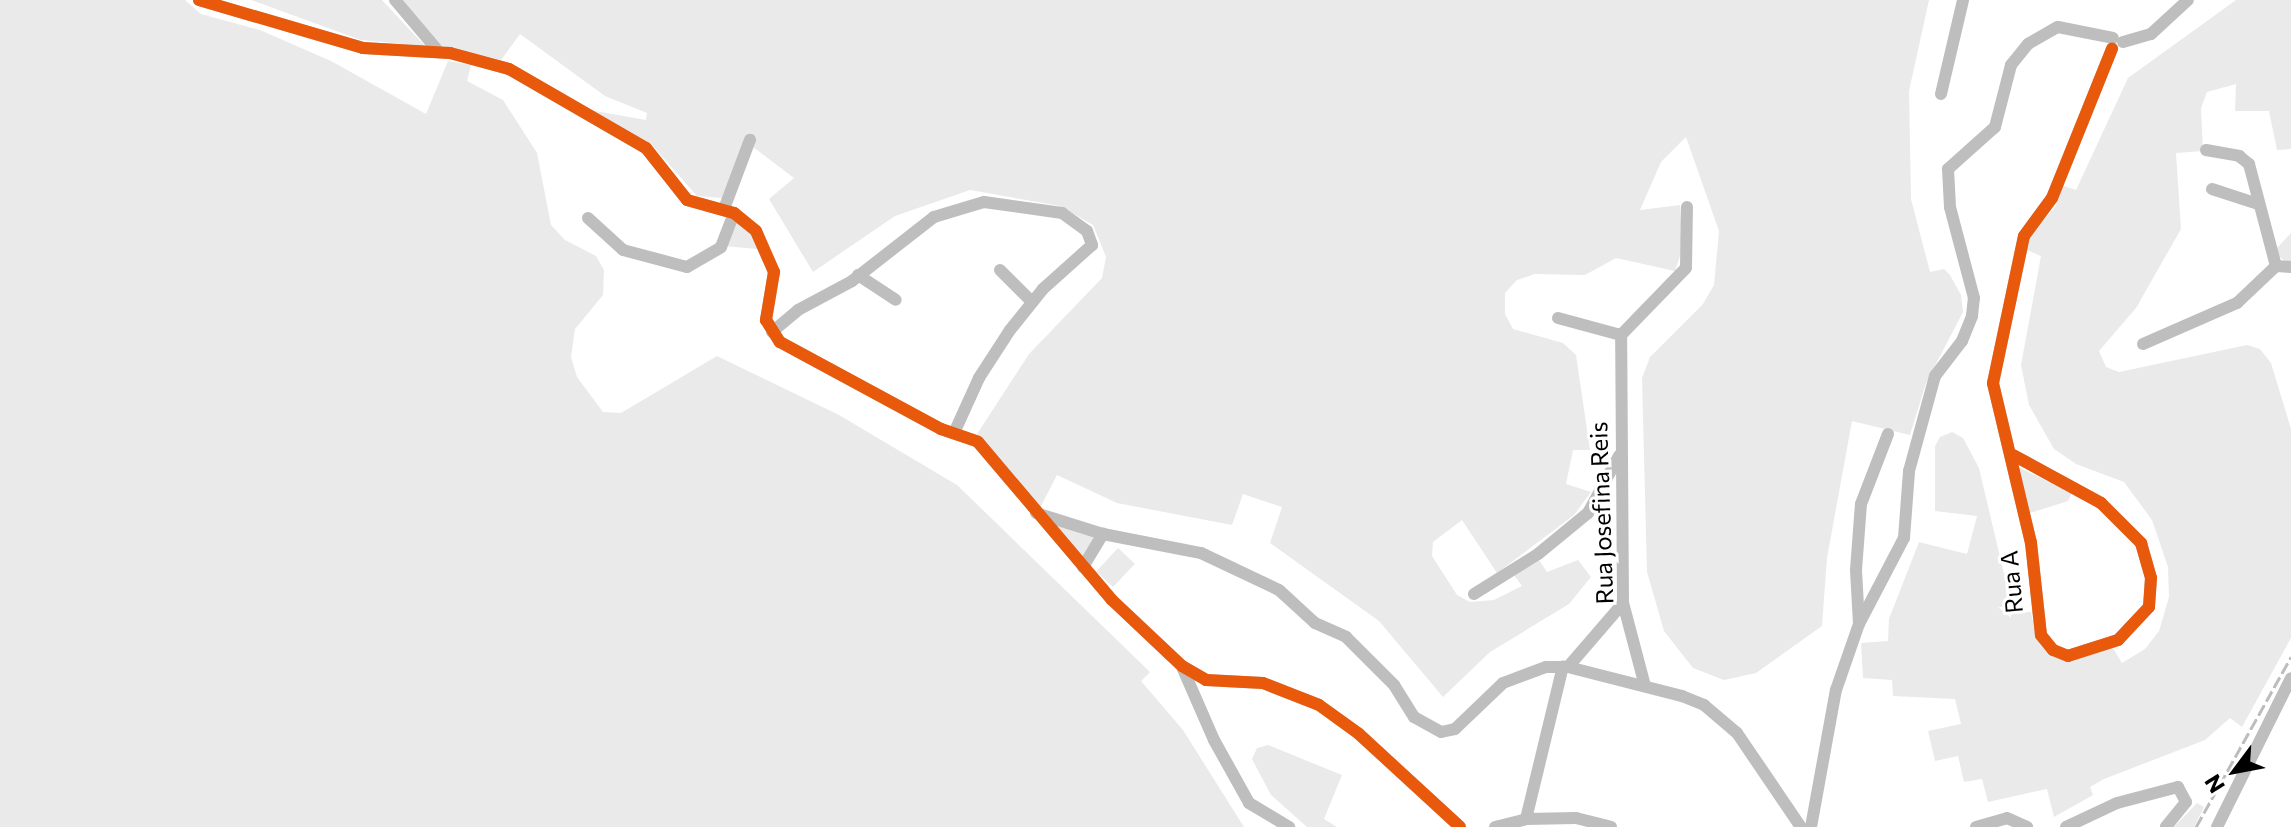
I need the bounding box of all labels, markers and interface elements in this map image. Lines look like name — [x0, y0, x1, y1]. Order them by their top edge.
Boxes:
street label: Rua Josefina Reis — [1583, 421, 1619, 605]
street label: Rua A — [1994, 549, 2028, 615]
north arrow — [2195, 731, 2275, 811]
text: N — [2198, 770, 2230, 798]

